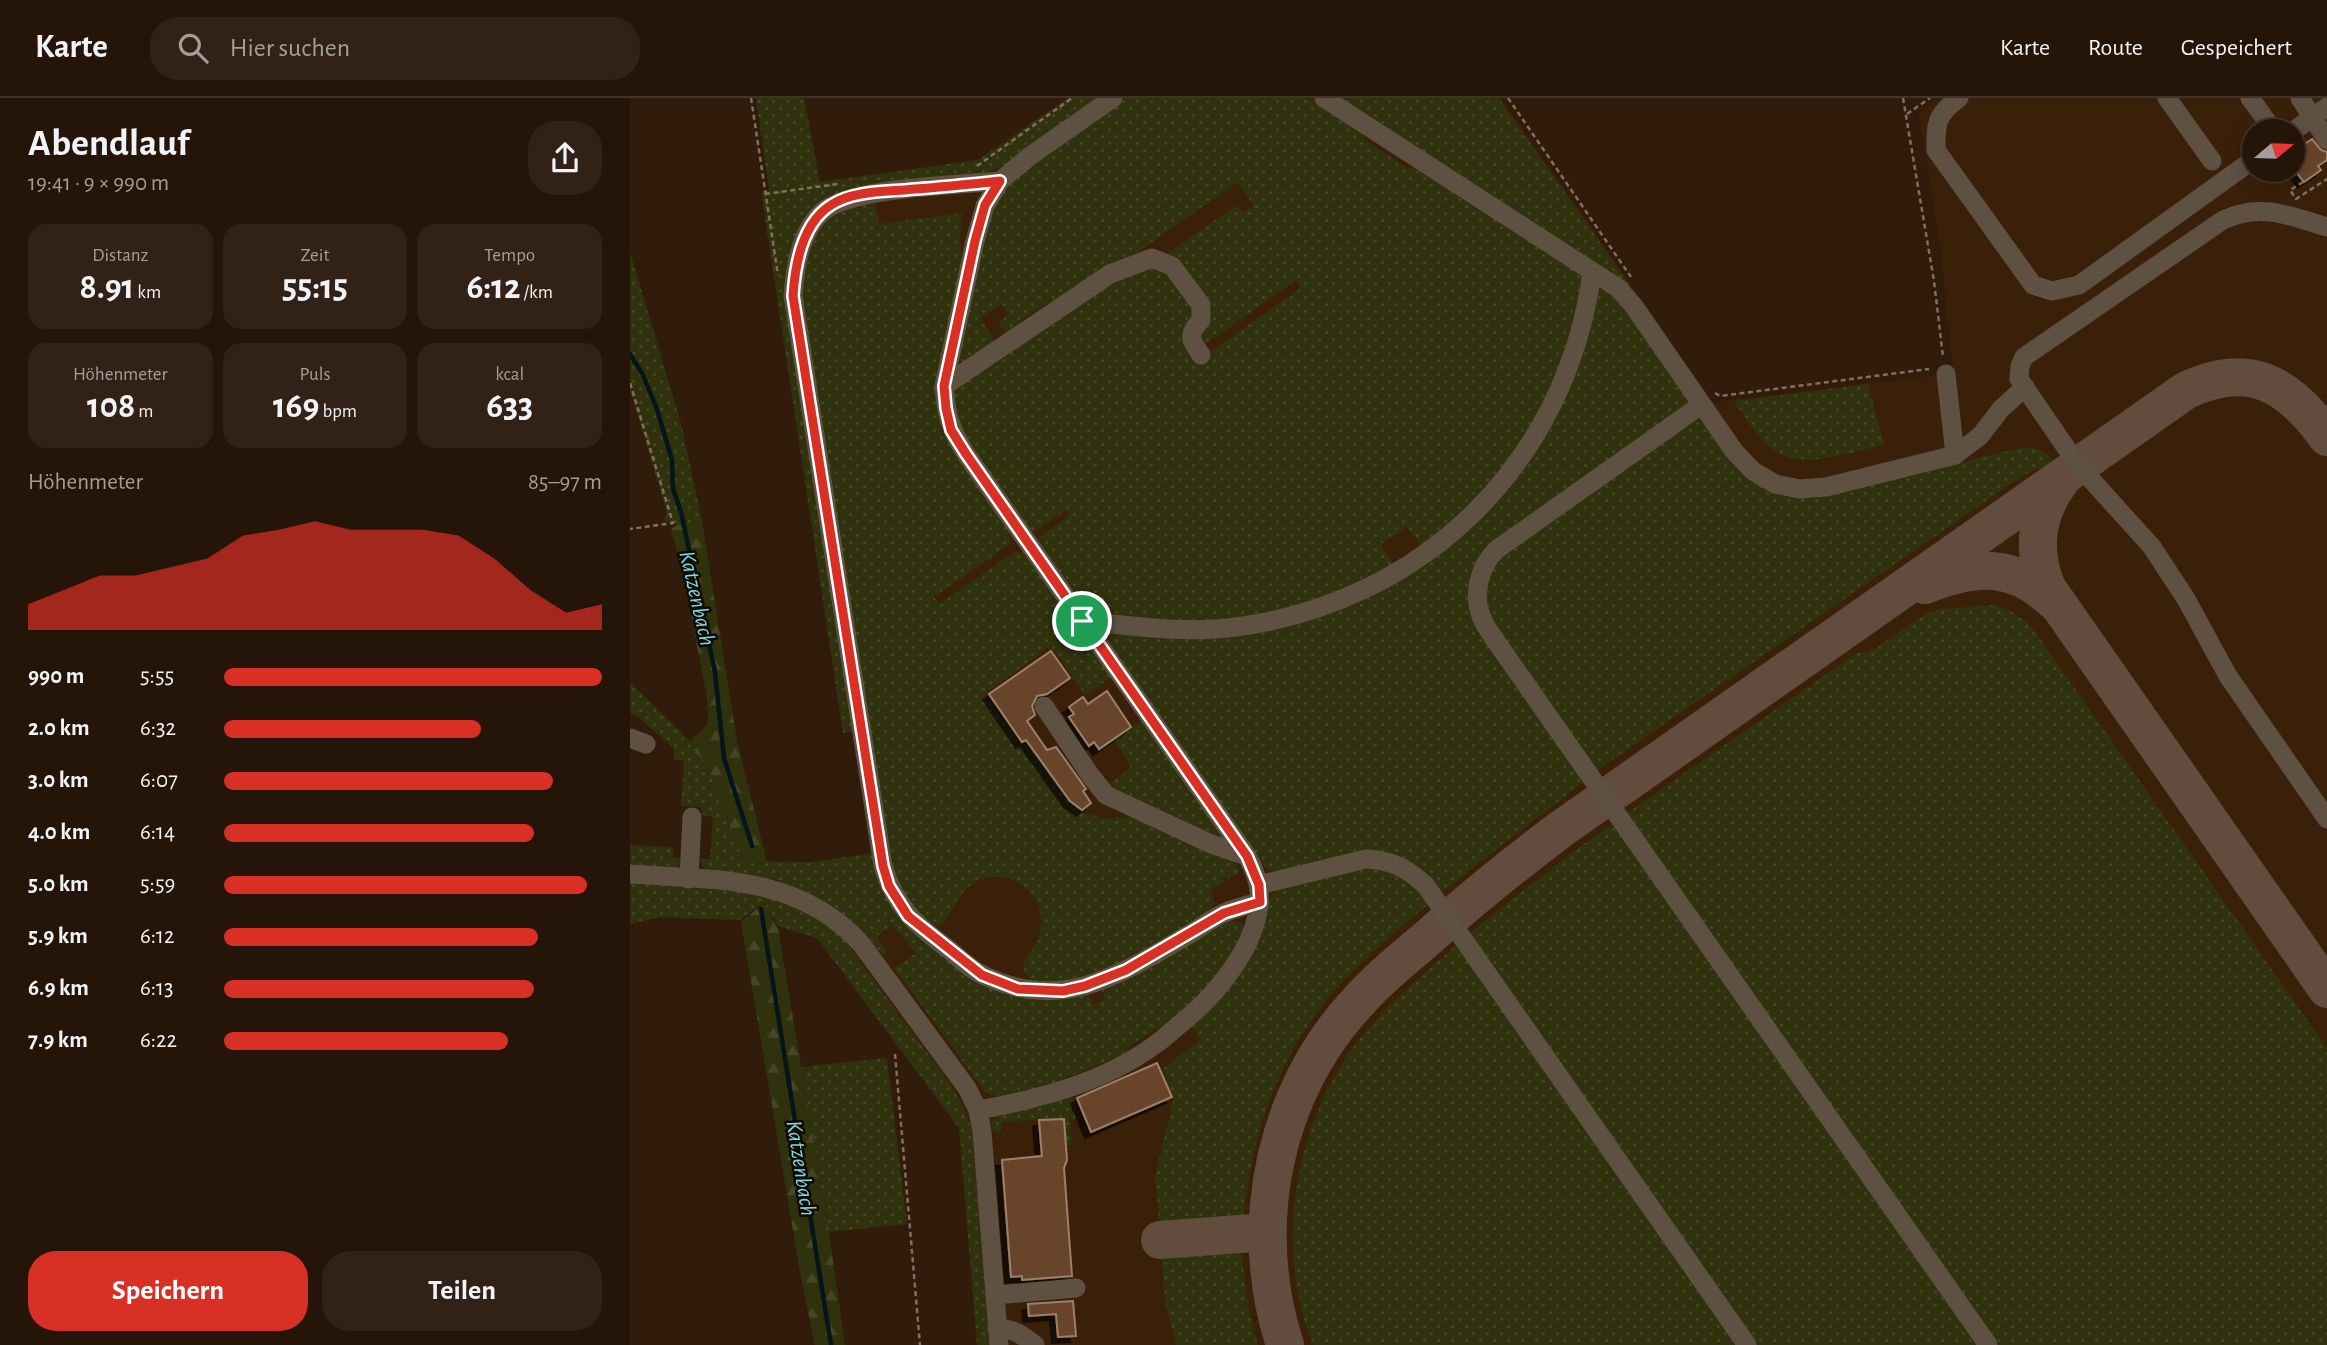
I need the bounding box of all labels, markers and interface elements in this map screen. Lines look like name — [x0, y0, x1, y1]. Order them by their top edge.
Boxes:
search box — [150, 17, 640, 80]
icon: search — [174, 29, 212, 67]
text: Karte — [35, 31, 108, 64]
text: Hier suchen — [230, 35, 350, 61]
text: Karte — [2000, 36, 2050, 60]
text: Route — [2088, 36, 2143, 60]
text: Gespeichert — [2181, 36, 2292, 60]
north arrow — [2242, 119, 2305, 182]
map controls — [2242, 119, 2305, 182]
button: share — [528, 121, 602, 195]
text: Abendlauf — [28, 125, 189, 163]
text: 19:41 · 9 × 990 m — [28, 172, 169, 195]
text: Distanz — [92, 246, 148, 265]
text: Zeit — [301, 246, 329, 265]
text: Tempo — [484, 246, 535, 265]
text: 8.91 — [79, 270, 134, 305]
text: 55:15 — [282, 270, 348, 305]
text: 6:12 — [466, 270, 520, 305]
text: km — [134, 283, 161, 302]
text: /km — [520, 283, 553, 302]
text: Höhenmeter — [73, 365, 168, 384]
text: Puls — [299, 365, 331, 384]
text: kcal — [495, 365, 524, 384]
text: 108 — [87, 389, 135, 424]
text: 169 — [273, 389, 319, 424]
text: 633 — [486, 389, 533, 424]
text: m — [135, 402, 154, 421]
text: bpm — [319, 402, 357, 421]
text: Höhenmeter — [28, 471, 143, 494]
text: 85–97 m — [528, 471, 602, 494]
water label: Katzenbach — [674, 549, 719, 648]
pin — [1052, 591, 1112, 651]
icon: arrive — [1063, 602, 1101, 640]
text: 990 m — [28, 665, 84, 688]
text: 5:55 — [140, 665, 174, 688]
text: 2.0 km — [28, 717, 90, 740]
text: 6:32 — [140, 717, 176, 740]
text: 3.0 km — [28, 769, 89, 792]
text: 6:07 — [140, 769, 178, 792]
text: 4.0 km — [28, 821, 90, 844]
text: 6:14 — [140, 821, 175, 844]
text: 5.0 km — [28, 873, 89, 896]
text: 5:59 — [140, 873, 175, 896]
text: 5.9 km — [28, 925, 88, 948]
text: 6:12 — [140, 925, 174, 948]
text: 6.9 km — [28, 977, 89, 1000]
text: 6:13 — [140, 977, 173, 1000]
text: 7.9 km — [28, 1029, 88, 1052]
text: 6:22 — [140, 1029, 177, 1052]
water label: Katzenbach — [782, 1119, 819, 1218]
button: Speichern — [28, 1251, 308, 1331]
button: Teilen — [322, 1251, 602, 1331]

